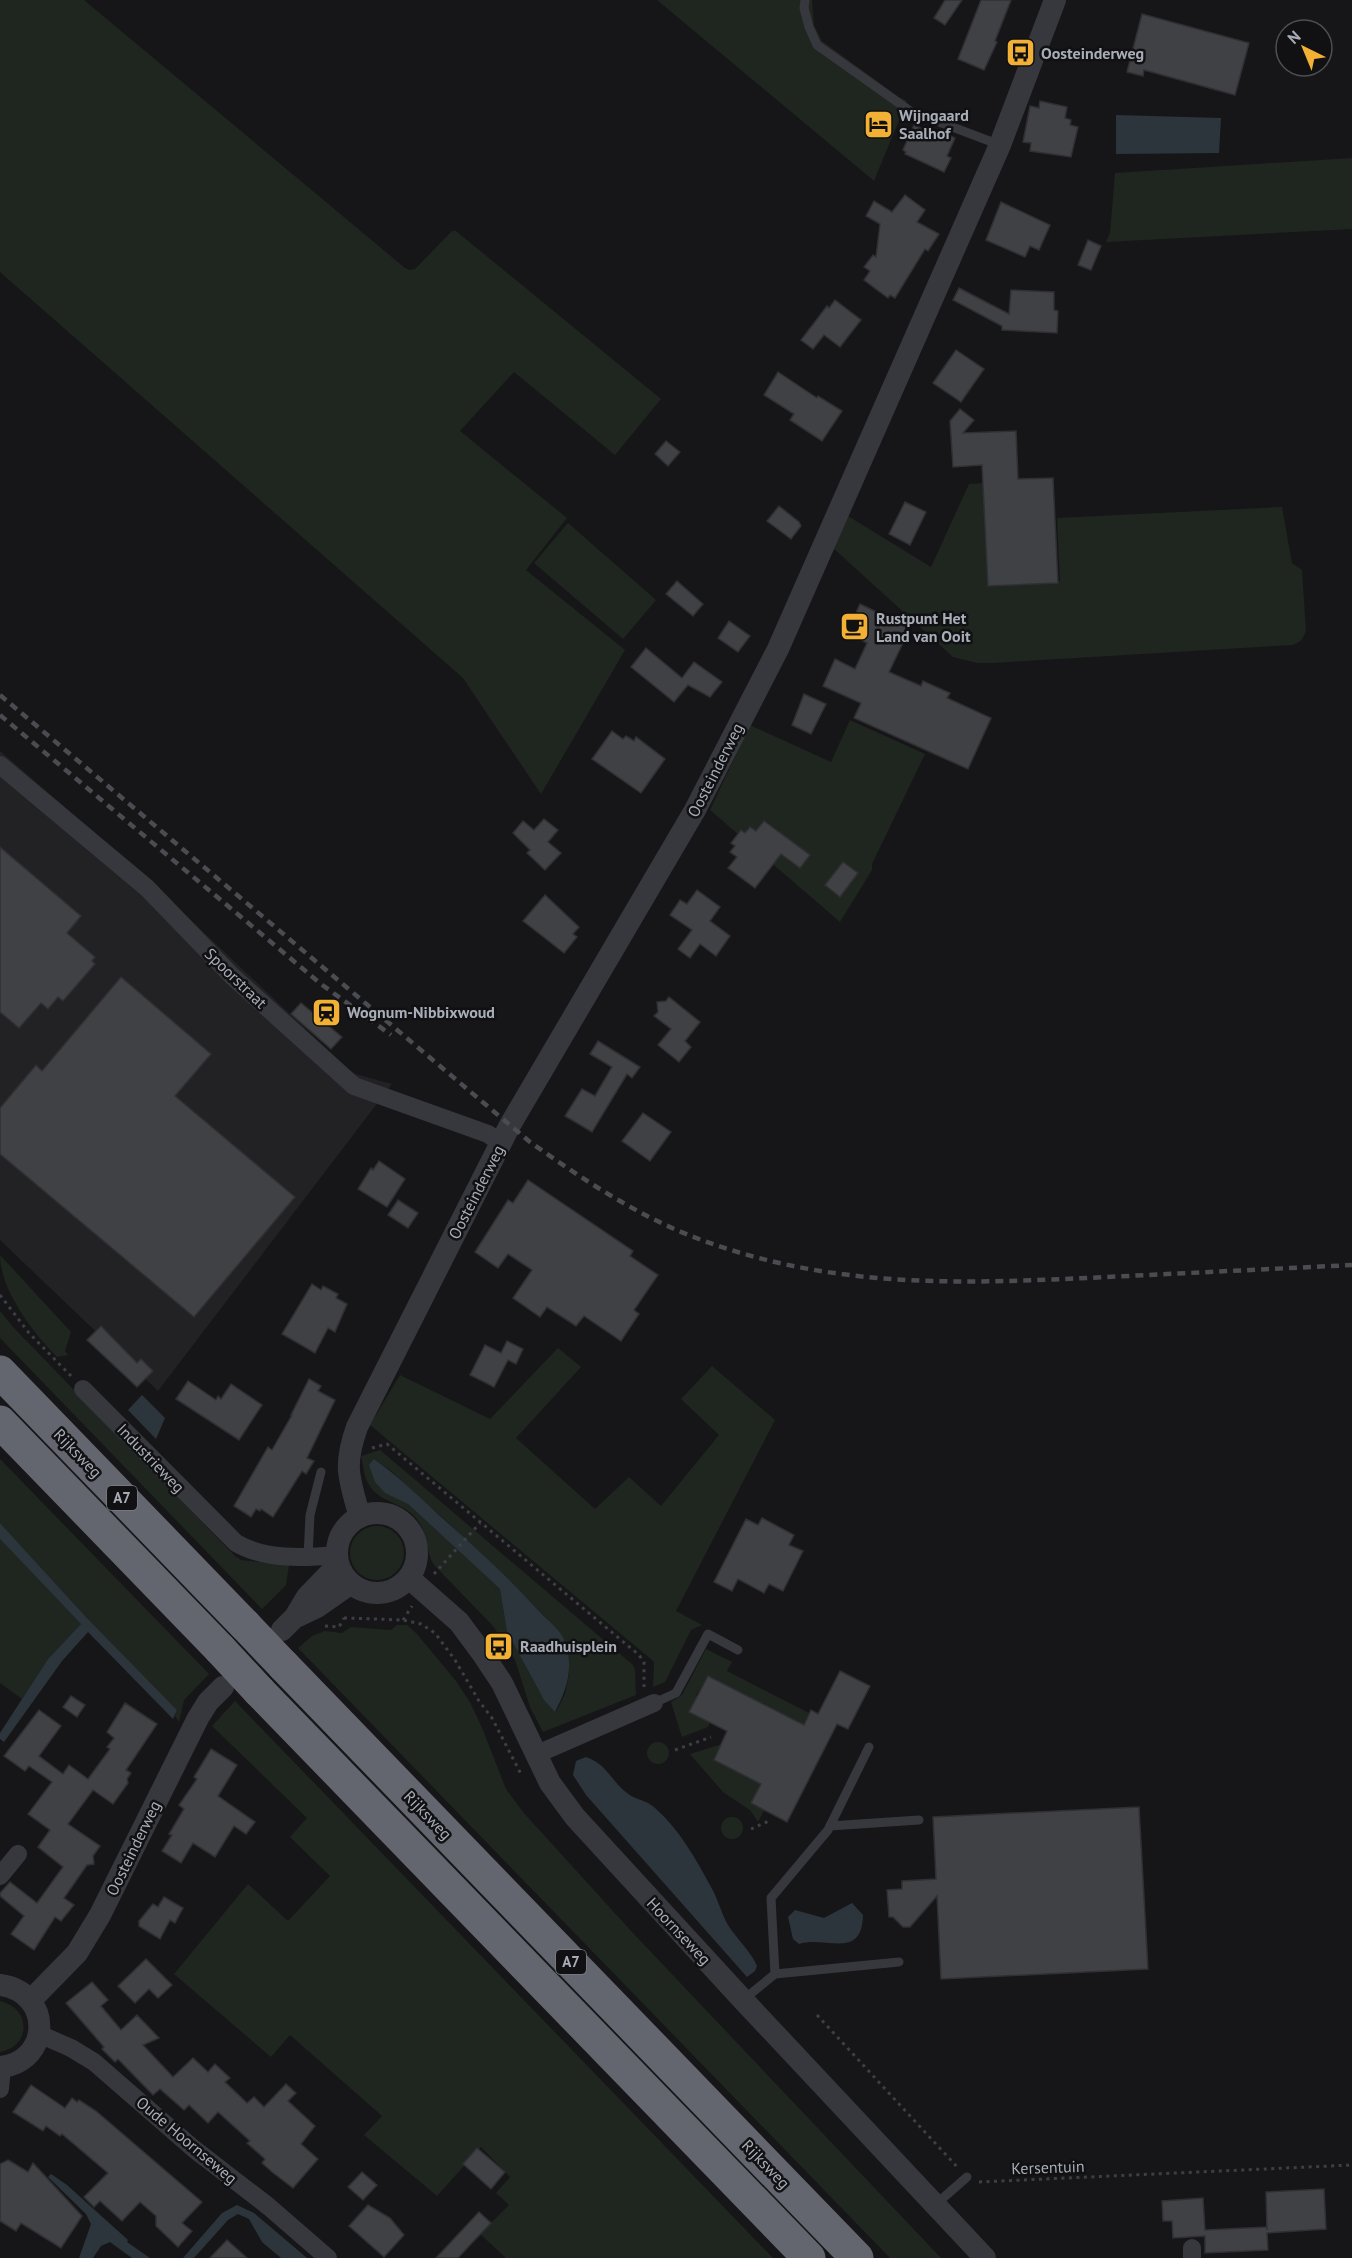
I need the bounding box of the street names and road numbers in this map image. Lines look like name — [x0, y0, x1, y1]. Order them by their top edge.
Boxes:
street label: Oosteinderweg — [683, 720, 747, 820]
street label: Spoorstraat — [201, 943, 272, 1013]
street label: Oosteinderweg — [444, 1142, 508, 1242]
street label: Industrieweg — [113, 1419, 189, 1497]
street label: Rijksweg — [50, 1424, 106, 1482]
road number: A7 — [107, 1486, 137, 1510]
street label: Rijksweg — [400, 1786, 456, 1844]
street label: Oosteinderweg — [101, 1797, 165, 1899]
street label: Hoornseweg — [643, 1893, 715, 1969]
road number: A7 — [556, 1950, 586, 1974]
street label: Oude Hoornseweg — [133, 2092, 241, 2188]
street label: Rijksweg — [738, 2135, 794, 2193]
street label: Kersentuin — [1011, 2156, 1085, 2178]

